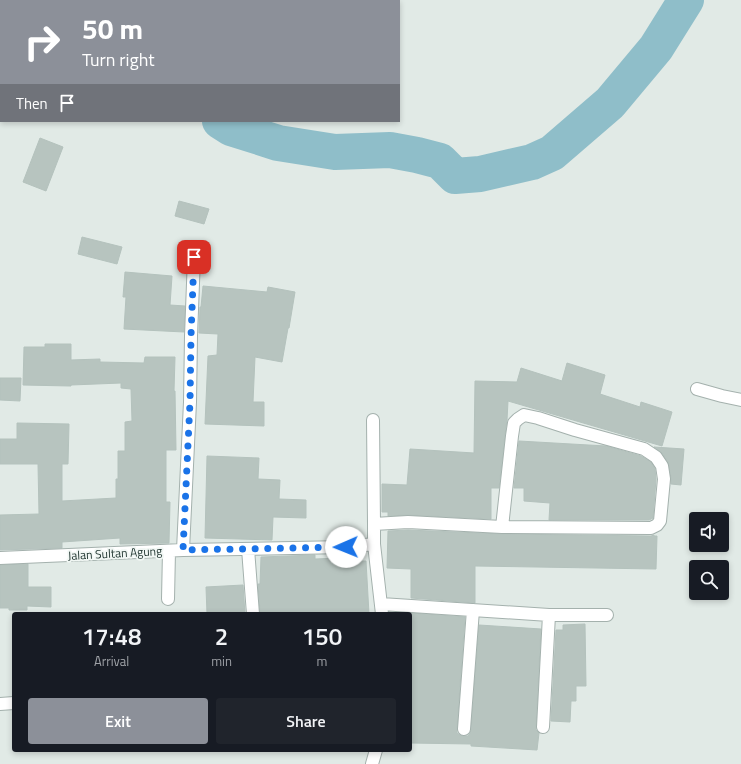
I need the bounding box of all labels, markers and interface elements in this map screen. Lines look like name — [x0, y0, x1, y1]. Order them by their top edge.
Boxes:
text: 50 m — [82, 7, 143, 50]
icon: right — [16, 16, 68, 68]
text: Turn right — [82, 46, 155, 73]
text: Then — [16, 92, 48, 115]
icon: arrive — [56, 92, 78, 114]
pin — [177, 240, 211, 274]
icon: arrive — [183, 246, 205, 268]
map controls — [689, 512, 729, 600]
button: sound — [689, 512, 729, 552]
position arrow — [325, 526, 367, 568]
street label: Jalan Sultan Agung — [67, 541, 163, 565]
button: search — [689, 560, 729, 600]
text: 17:48 — [82, 618, 141, 654]
text: 2 — [215, 618, 228, 654]
text: 150 — [302, 618, 342, 654]
text: Arrival — [94, 651, 129, 671]
text: min — [211, 651, 232, 671]
text: m — [317, 651, 327, 671]
button: Exit — [28, 698, 208, 744]
button: Share — [216, 698, 396, 744]

